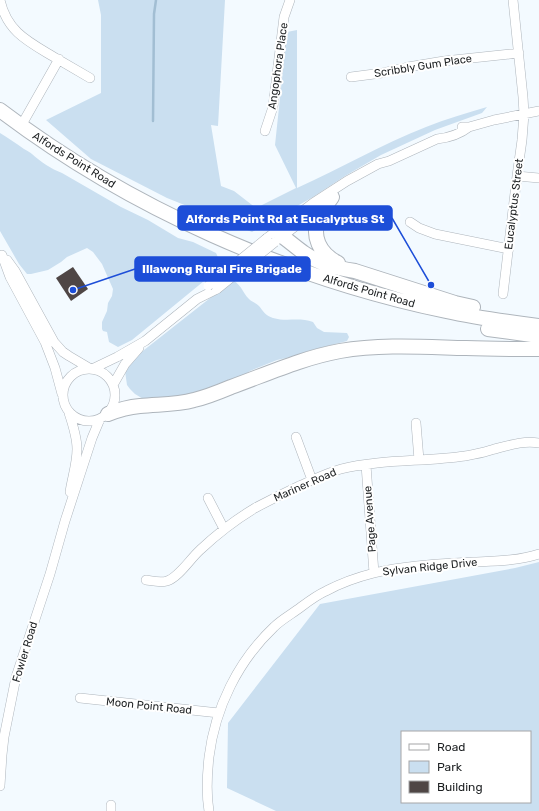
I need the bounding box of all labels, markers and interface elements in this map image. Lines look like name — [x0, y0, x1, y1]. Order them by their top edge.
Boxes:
street label: Angophora Place — [265, 22, 291, 110]
street label: Scribbly Gum Place — [373, 52, 473, 80]
street label: Alfords Point Road — [30, 129, 118, 191]
street label: Eucalyptus Street — [502, 157, 526, 250]
callout: Alfords Point Rd at Eucalyptus St — [178, 206, 392, 230]
text: Alfords Point Rd at Eucalyptus St — [186, 212, 385, 226]
callout: Illawong Rural Fire Brigade — [135, 257, 310, 281]
text: Illawong Rural Fire Brigade — [142, 262, 302, 276]
street label: Alfords Point Road — [322, 272, 416, 310]
street label: Mariner Road — [272, 465, 338, 505]
street label: Page Avenue — [361, 485, 379, 553]
street label: Sylvan Ridge Drive — [382, 556, 478, 578]
street label: Fowler Road — [10, 620, 40, 684]
street label: Moon Point Road — [105, 695, 193, 717]
legend — [401, 731, 531, 803]
text: Road — [437, 740, 465, 754]
text: Park — [437, 760, 463, 774]
text: Building — [437, 780, 483, 794]

